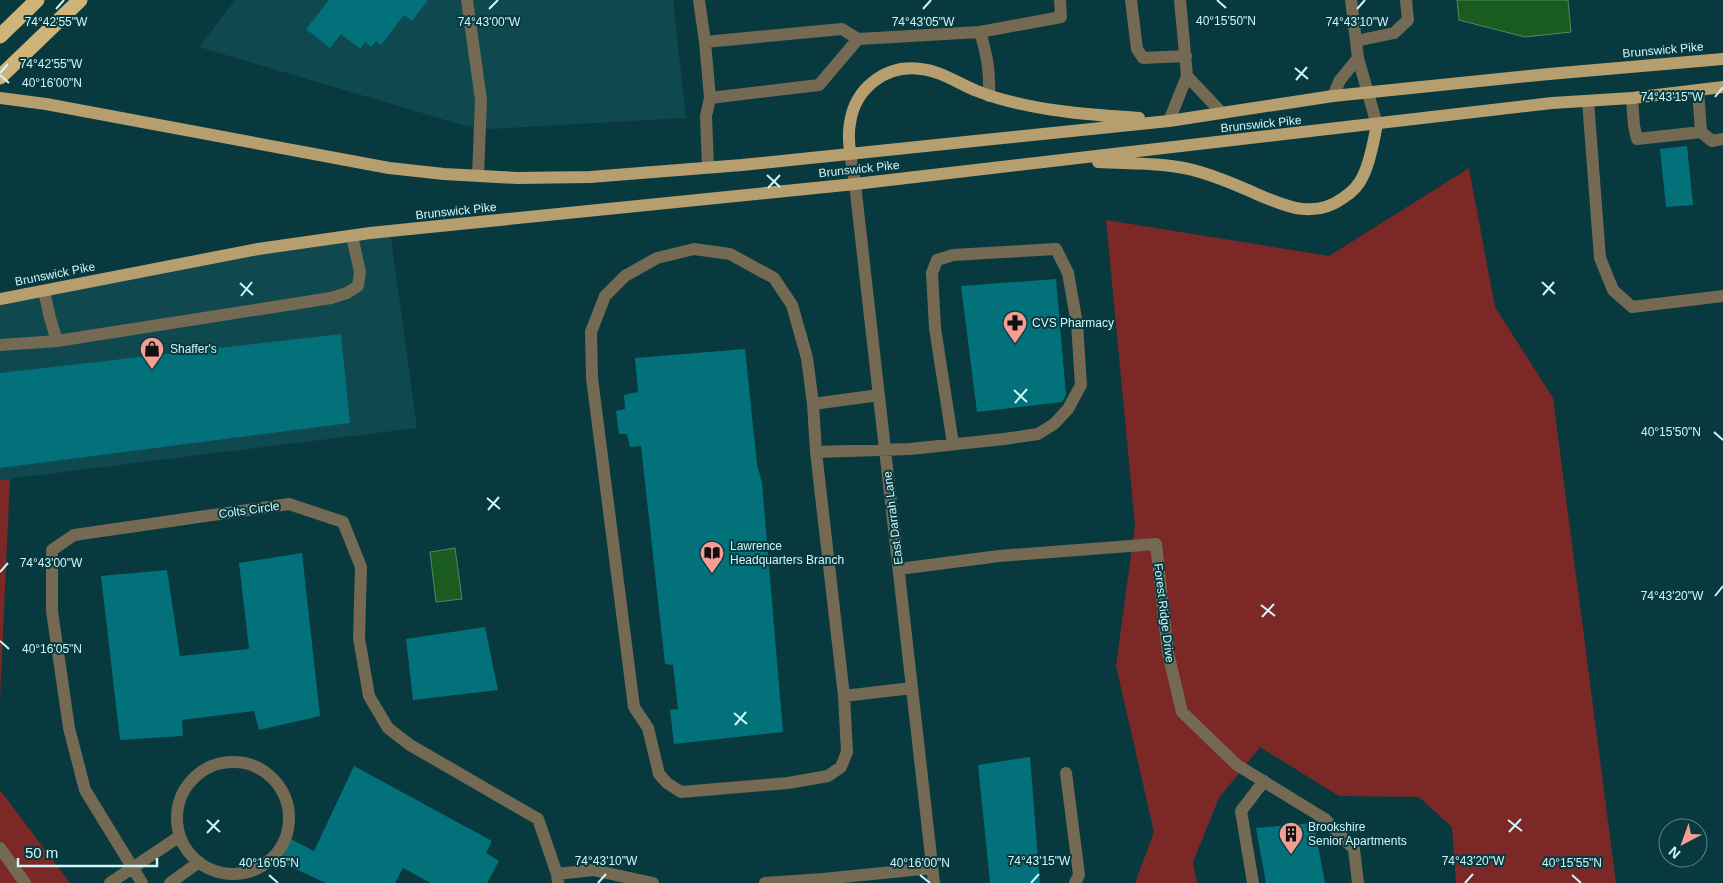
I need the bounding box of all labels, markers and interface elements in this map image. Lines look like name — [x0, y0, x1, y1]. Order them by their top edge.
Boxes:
text: 40°15'50"N — [1196, 14, 1256, 28]
text: 74°42'55"W — [25, 15, 88, 29]
text: 74°43'00"W — [458, 15, 521, 29]
text: 74°43'05"W — [892, 15, 955, 29]
text: 74°43'10"W — [1326, 15, 1389, 29]
street label: Brunswick Pike — [1622, 39, 1704, 61]
text: 74°42'55"W — [20, 57, 83, 71]
text: 40°16'00"N — [22, 76, 82, 90]
text: 74°43'15"W — [1641, 90, 1704, 104]
street label: Brunswick Pike — [1220, 113, 1303, 135]
street label: Brunswick Pike — [818, 158, 901, 180]
street label: Brunswick Pike — [415, 200, 498, 222]
street label: Brunswick Pike — [14, 259, 97, 289]
pharmacy icon: CVS Pharmacy — [1002, 310, 1028, 344]
place label: CVS Pharmacy — [1032, 316, 1114, 330]
shop icon: Shaffer's — [139, 336, 165, 370]
place label: Shaffer's — [170, 342, 217, 356]
text: 40°15'50"N — [1641, 425, 1701, 439]
street label: East Darrah Lane — [880, 470, 906, 566]
street label: Colts Circle — [218, 499, 281, 521]
place label: Lawrence Headquarters Branch — [730, 539, 844, 567]
library icon: Lawrence Headquarters Branch — [699, 540, 725, 574]
text: 74°43'00"W — [20, 556, 83, 570]
street label: Forest Ridge Drive — [1151, 563, 1177, 664]
text: 74°43'20"W — [1641, 589, 1704, 603]
text: 40°16'05"N — [22, 642, 82, 656]
north arrow — [1658, 818, 1708, 868]
place label: Brookshire Senior Apartments — [1308, 820, 1407, 848]
building icon: Brookshire Senior Apartments — [1278, 821, 1304, 855]
scale bar — [18, 836, 156, 868]
text: N — [1665, 843, 1684, 862]
text: 50 m — [25, 844, 58, 861]
text: 74°43'10"W — [575, 854, 638, 868]
text: 74°43'15"W — [1008, 854, 1071, 868]
text: 74°43'20"W — [1442, 854, 1505, 868]
text: 40°16'05"N — [239, 856, 299, 870]
text: 40°16'00"N — [890, 856, 950, 870]
text: 40°15'55"N — [1542, 856, 1602, 870]

